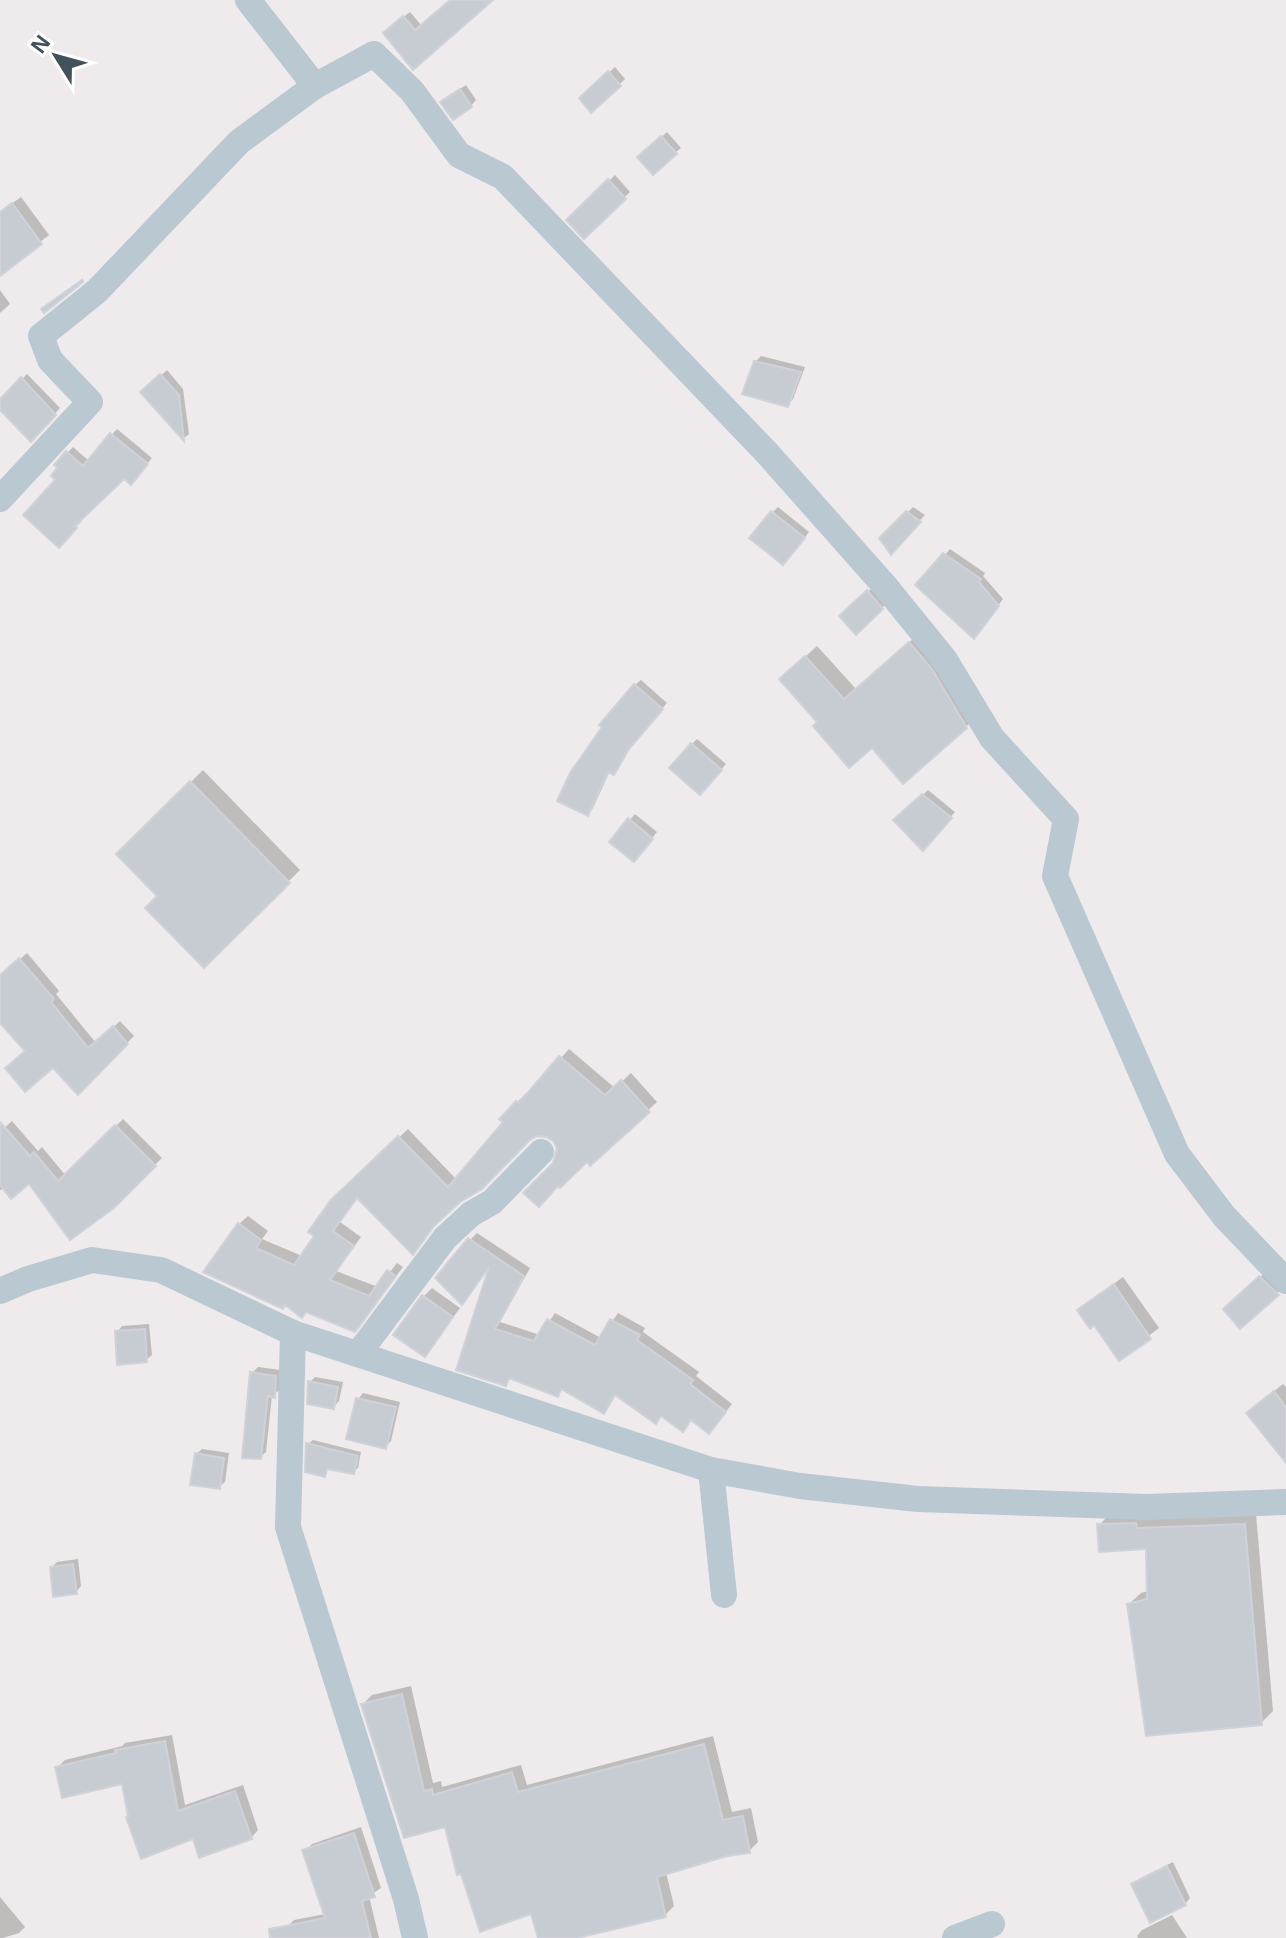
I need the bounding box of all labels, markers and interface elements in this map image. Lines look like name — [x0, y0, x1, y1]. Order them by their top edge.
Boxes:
north arrow — [16, 16, 96, 96]
text: N — [26, 30, 55, 58]

